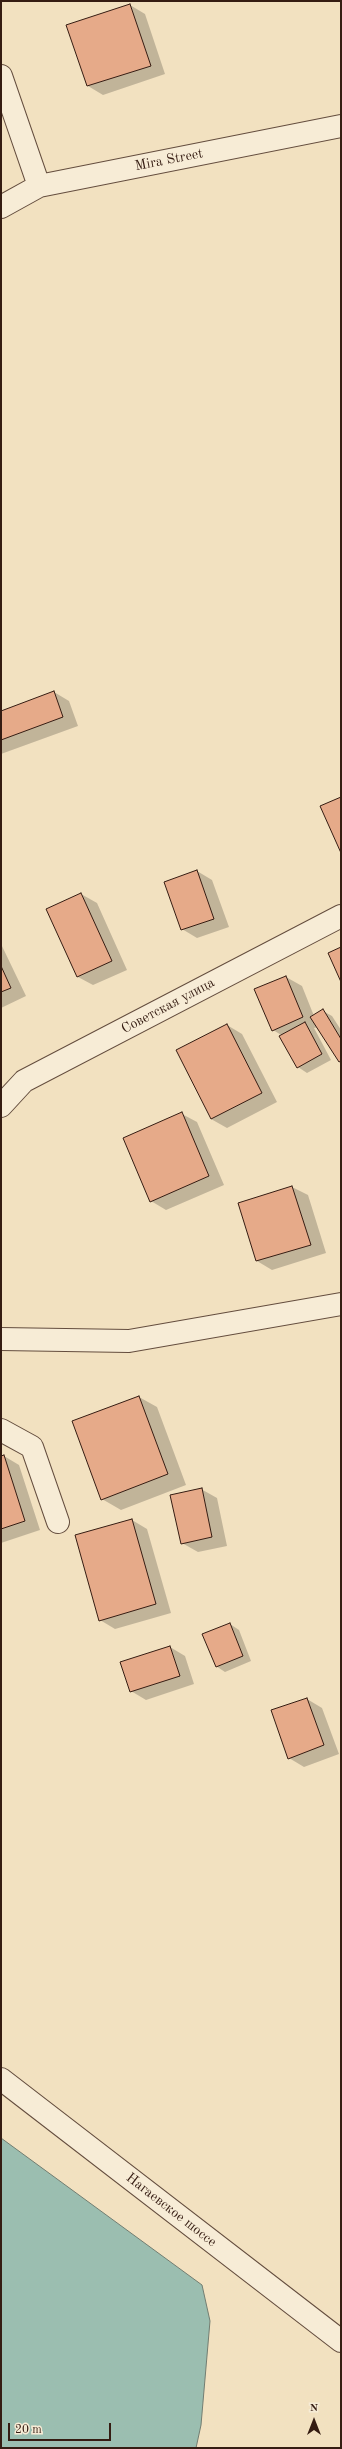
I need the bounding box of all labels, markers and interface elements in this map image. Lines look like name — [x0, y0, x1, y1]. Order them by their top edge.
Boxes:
street label: Mira Street — [133, 145, 205, 175]
street label: Советская улица — [119, 974, 217, 1038]
street label: Нагаевское шоссе — [122, 2169, 220, 2251]
north arrow — [294, 2401, 334, 2441]
text: N — [310, 2403, 318, 2414]
scale bar — [10, 2415, 113, 2441]
text: 20 m — [15, 2424, 42, 2436]

